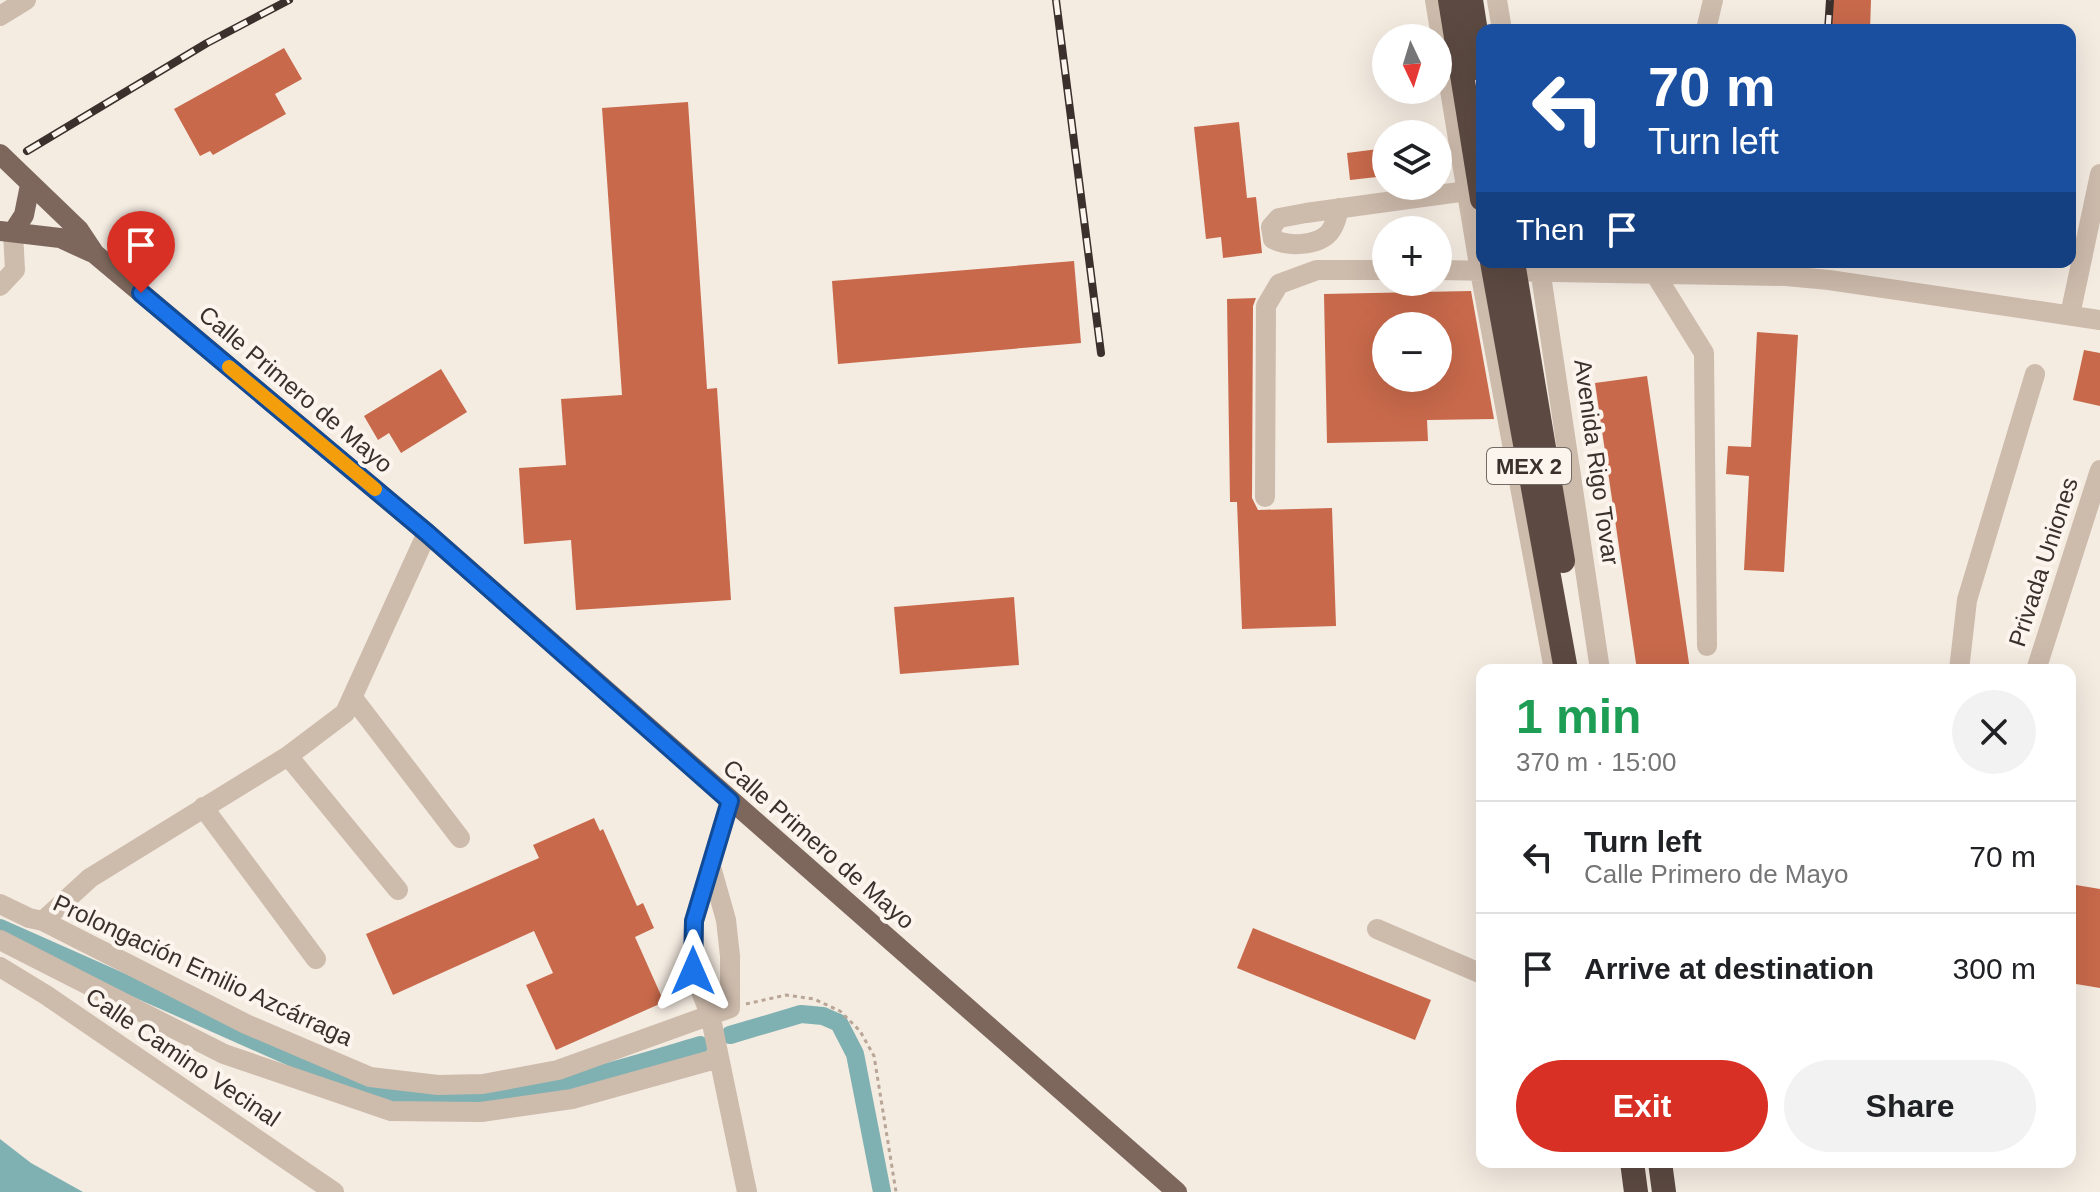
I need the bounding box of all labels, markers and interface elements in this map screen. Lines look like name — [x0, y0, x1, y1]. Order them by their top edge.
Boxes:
north arrow — [1372, 24, 1452, 104]
map controls — [1372, 24, 1452, 392]
text: 70 m — [1648, 55, 1776, 118]
icon: left — [1516, 56, 1620, 160]
button: layers — [1372, 120, 1452, 200]
text: Turn left — [1648, 121, 1779, 162]
icon: arrive — [1600, 208, 1644, 252]
pin — [107, 211, 175, 293]
text: Then — [1516, 213, 1584, 246]
button: + — [1372, 216, 1452, 296]
icon: arrive — [119, 223, 163, 267]
street label: Calle Primero de Mayo — [194, 300, 398, 478]
button: − — [1372, 312, 1452, 392]
street label: Avenida Rigo Tovar — [1569, 358, 1625, 566]
road number: MEX 2 — [1487, 448, 1571, 484]
street label: Privada Uniones — [2003, 474, 2083, 650]
text: 1 min — [1516, 690, 1641, 743]
button: close — [1952, 690, 2036, 774]
text: 370 m · 15:00 — [1516, 747, 1676, 777]
street label: Calle Primero de Mayo — [718, 754, 920, 934]
text: Turn left — [1584, 825, 1702, 858]
icon: left — [1516, 835, 1560, 879]
text: 70 m — [1969, 840, 2036, 873]
text: Calle Primero de Mayo — [1584, 859, 1848, 889]
street label: Prolongación Emilio Azcárraga — [49, 889, 357, 1052]
position arrow — [651, 929, 735, 1013]
icon: arrive — [1516, 947, 1560, 991]
text: Arrive at destination — [1584, 952, 1874, 985]
text: 300 m — [1953, 952, 2036, 985]
street label: Calle Camino Vecinal — [81, 982, 285, 1132]
button: Exit — [1516, 1060, 1768, 1152]
button: Share — [1784, 1060, 2036, 1152]

